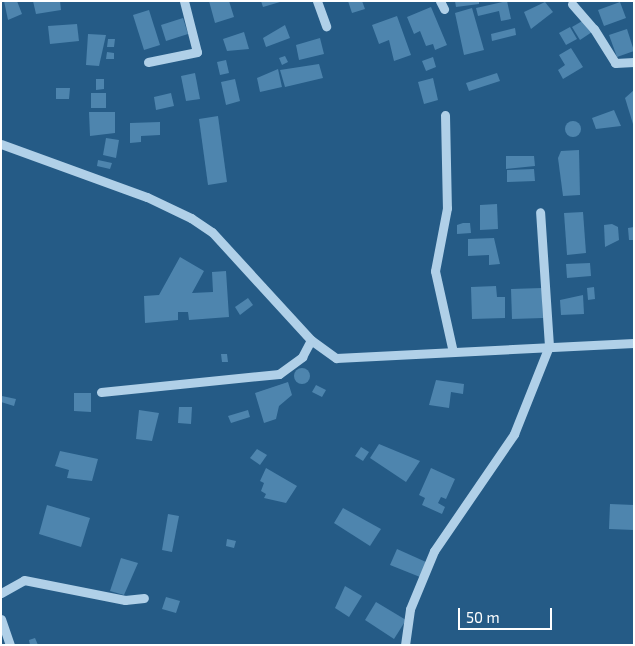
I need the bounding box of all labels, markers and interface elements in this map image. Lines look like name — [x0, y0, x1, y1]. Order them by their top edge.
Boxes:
scale bar — [460, 598, 554, 630]
text: 50 m — [466, 608, 500, 626]

